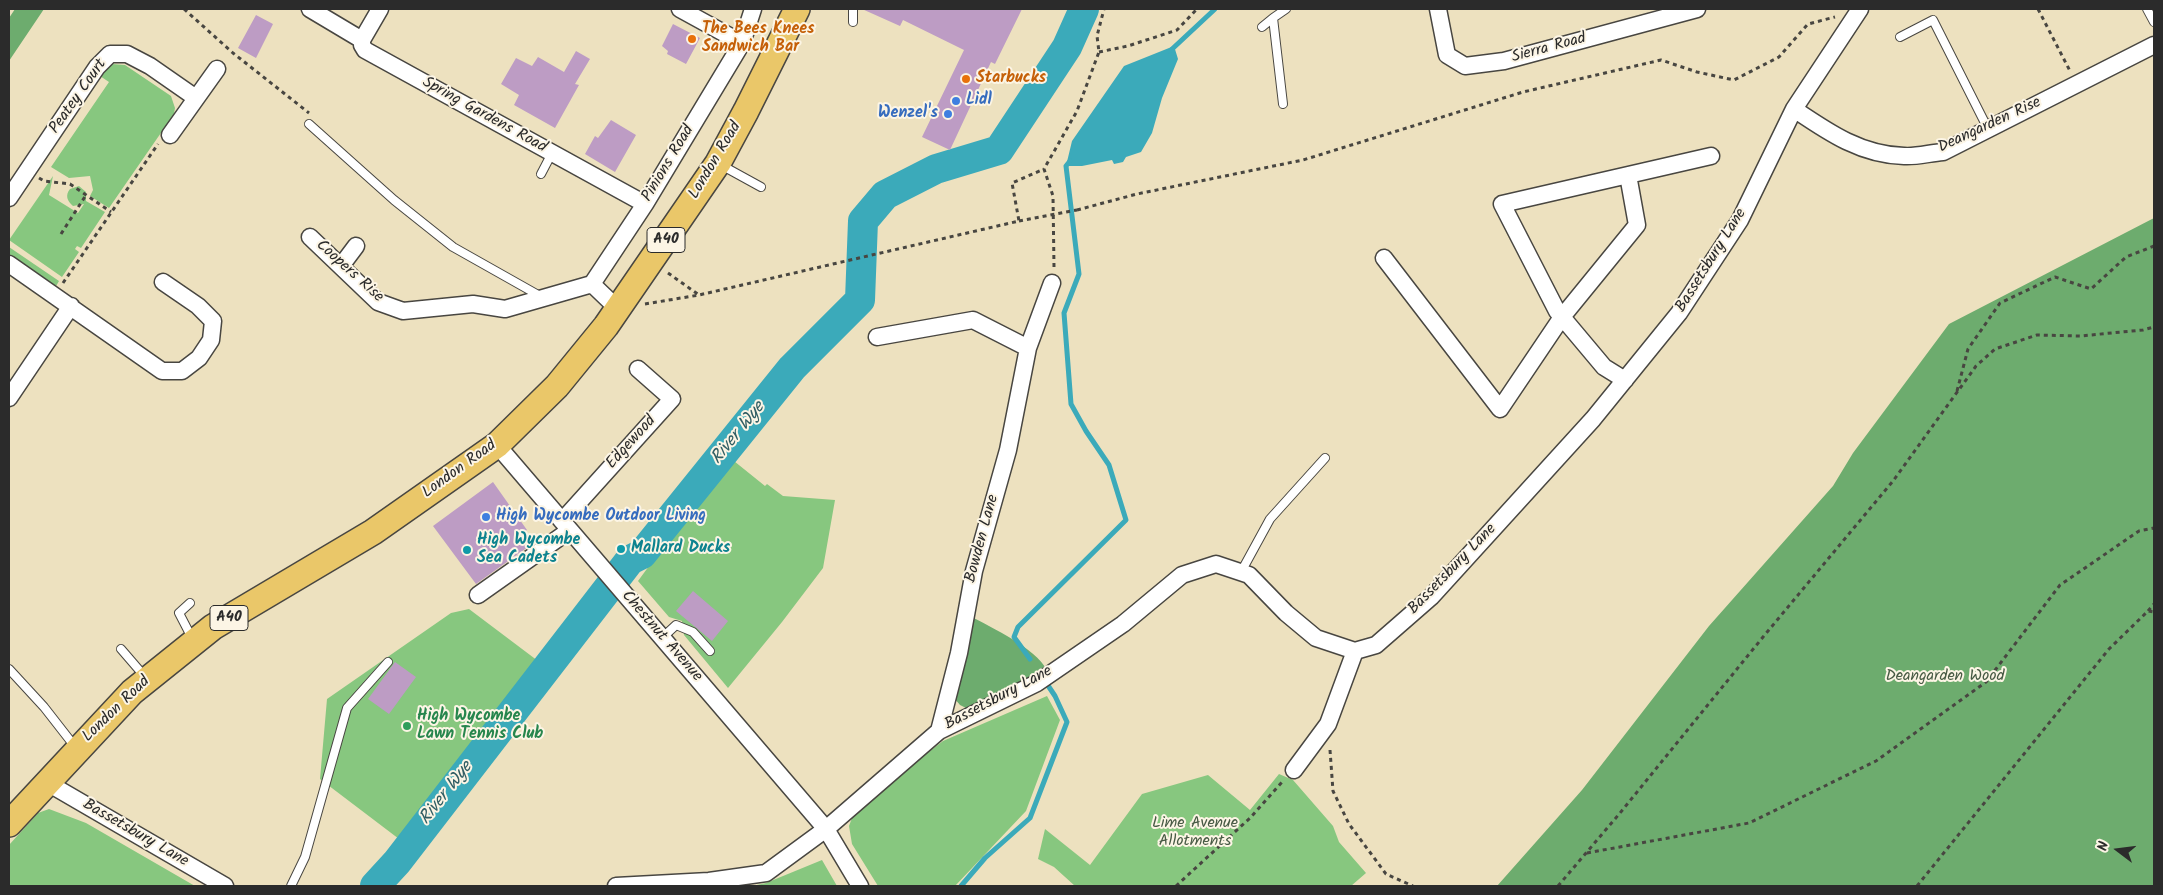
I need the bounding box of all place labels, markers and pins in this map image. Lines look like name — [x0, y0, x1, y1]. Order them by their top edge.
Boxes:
place label: The Bees Knees Sandwich Bar — [702, 20, 814, 58]
marker: The Bees Knees Sandwich Bar — [686, 33, 698, 45]
place label: Starbucks — [976, 69, 1046, 89]
marker: Starbucks — [960, 73, 972, 85]
place label: Lidl — [966, 91, 992, 111]
marker: Lidl — [950, 95, 962, 107]
place label: Wenzel's — [878, 104, 938, 124]
marker: Wenzel's — [942, 108, 954, 120]
place label: High Wycombe Outdoor Living — [496, 507, 706, 527]
marker: High Wycombe Outdoor Living — [480, 511, 492, 523]
place label: High Wycombe Sea Cadets — [477, 531, 580, 569]
place label: Mallard Ducks — [631, 539, 730, 559]
marker: Mallard Ducks — [615, 543, 627, 555]
marker: High Wycombe Sea Cadets — [461, 544, 473, 556]
place label: High Wycombe Lawn Tennis Club — [417, 707, 543, 745]
marker: High Wycombe Lawn Tennis Club — [401, 720, 413, 732]

